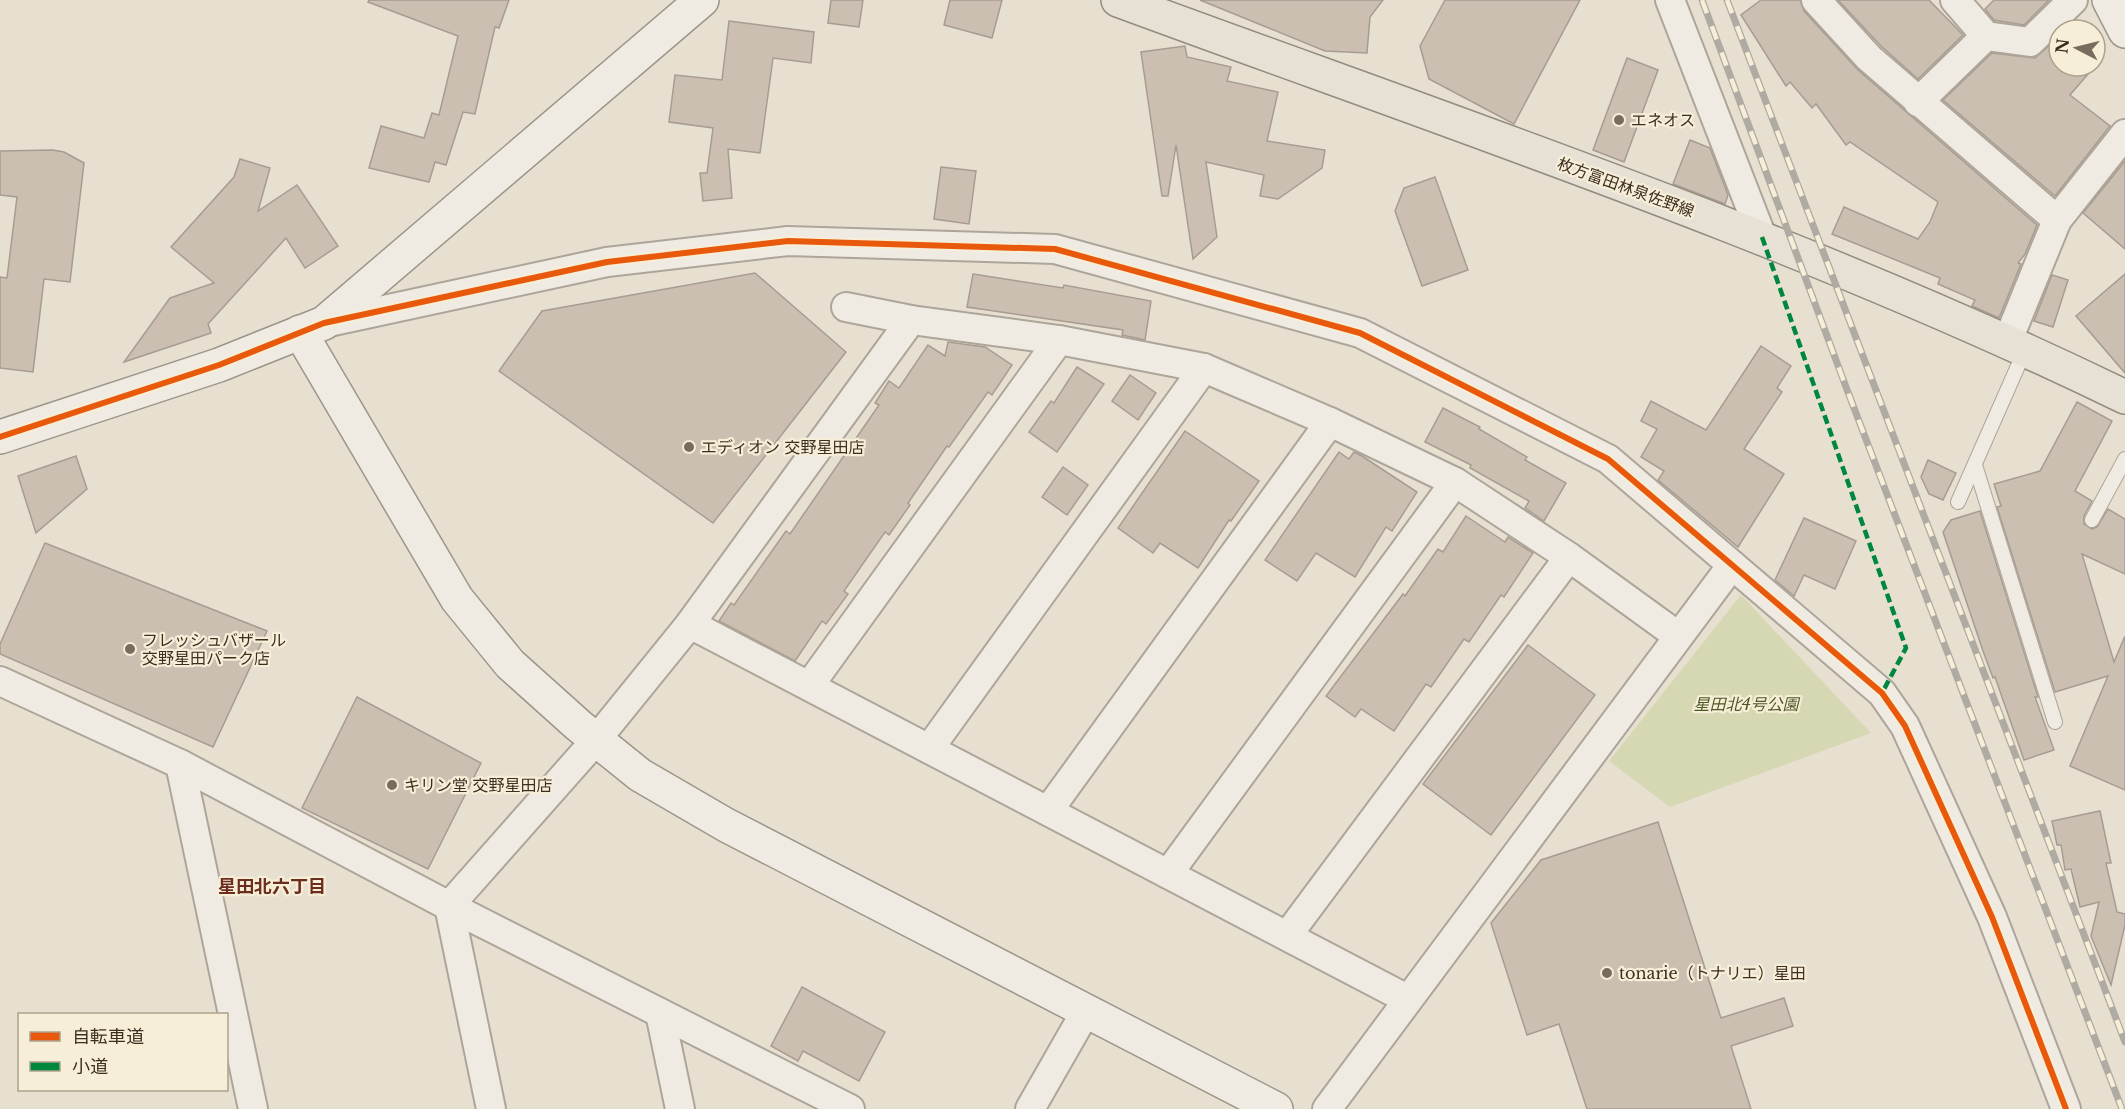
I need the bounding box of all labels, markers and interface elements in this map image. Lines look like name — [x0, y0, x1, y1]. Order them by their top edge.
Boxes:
north arrow — [2047, 18, 2107, 78]
text: N — [2051, 37, 2073, 55]
place label: エネオス — [1631, 110, 1695, 130]
marker: エネオス — [1612, 113, 1626, 127]
street label: 枚方富田林泉佐野線 — [1555, 153, 1697, 221]
place label: エディオン 交野星田店 — [701, 437, 864, 457]
marker: エディオン 交野星田店 — [682, 440, 696, 454]
place label: フレッシュバザール 交野星田パーク店 — [142, 630, 286, 668]
marker: フレッシュバザール 交野星田パーク店 — [123, 642, 137, 656]
park label: 星田北4号公園 — [1693, 694, 1801, 714]
place label: キリン堂 交野星田店 — [404, 775, 553, 795]
marker: キリン堂 交野星田店 — [385, 778, 399, 792]
district label: 星田北六丁目 — [218, 876, 326, 898]
place label: tonarie（トナリエ）星田 — [1619, 963, 1806, 983]
marker: tonarie（トナリエ）星田 — [1600, 966, 1614, 980]
legend — [18, 1013, 228, 1091]
text: 自転車道 — [72, 1026, 144, 1048]
text: 小道 — [72, 1056, 108, 1078]

